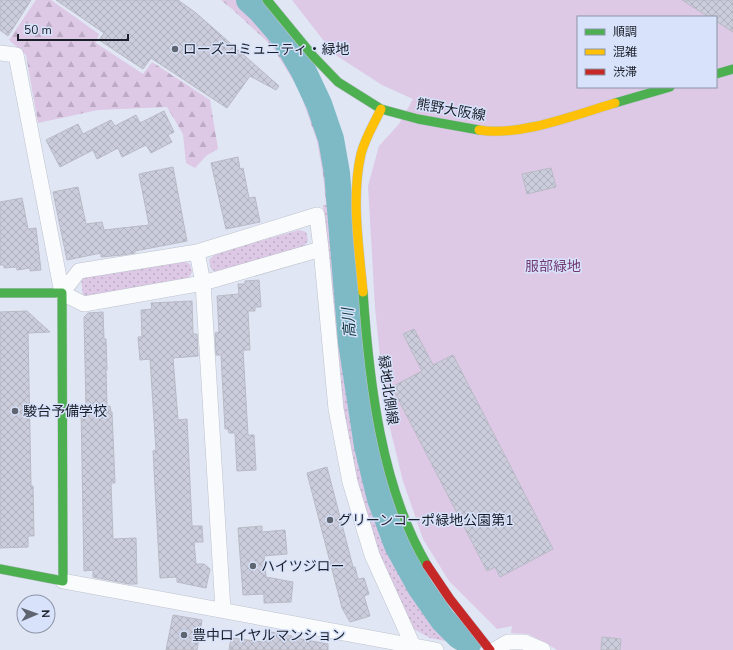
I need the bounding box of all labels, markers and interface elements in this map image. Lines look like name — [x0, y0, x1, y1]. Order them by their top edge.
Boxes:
scale bar — [18, 16, 128, 42]
legend — [577, 16, 717, 88]
text: 50 m — [24, 22, 52, 38]
text: 順調 — [613, 24, 637, 40]
place label: ローズコミュニティ・緑地 — [183, 40, 349, 59]
marker: ローズコミュニティ・緑地 — [170, 44, 180, 54]
text: 混雑 — [613, 44, 637, 60]
text: 渋滞 — [613, 64, 637, 80]
street label: 熊野大阪線 — [415, 95, 487, 125]
park label: 服部緑地 — [525, 257, 581, 276]
water label: 高川 — [338, 305, 360, 339]
street label: 緑地北側線 — [374, 354, 402, 426]
place label: 駿台予備学校 — [23, 402, 107, 421]
marker: 駿台予備学校 — [10, 406, 20, 416]
place label: グリーンコーポ緑地公園第1 — [338, 511, 514, 530]
marker: グリーンコーポ緑地公園第1 — [325, 515, 335, 525]
place label: ハイツジロー — [261, 557, 345, 576]
marker: ハイツジロー — [248, 561, 258, 571]
north arrow — [16, 594, 56, 634]
text: N — [38, 609, 53, 618]
place label: 豊中ロイヤルマンション — [192, 626, 346, 645]
marker: 豊中ロイヤルマンション — [179, 630, 189, 640]

